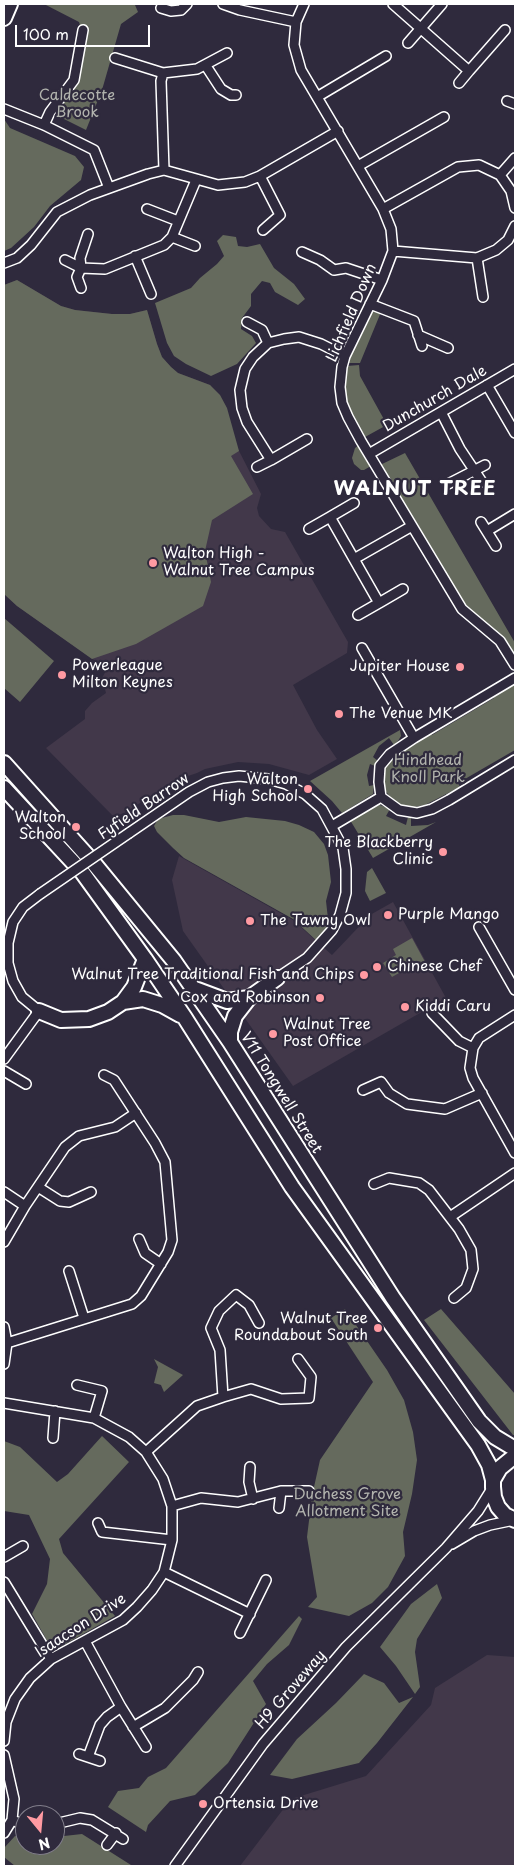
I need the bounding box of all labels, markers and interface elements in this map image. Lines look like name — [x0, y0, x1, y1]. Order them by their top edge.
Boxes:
scale bar — [18, 15, 152, 47]
text: 100 m — [23, 22, 69, 45]
park label: Caldecotte Brook — [39, 87, 115, 122]
street label: Lichfield Down — [323, 261, 381, 365]
street label: Dunchurch Dale — [380, 362, 490, 436]
district label: WALNUT TREE — [333, 477, 497, 501]
place label: Walton High - Walnut Tree Campus — [163, 545, 315, 580]
marker: Walton High - Walnut Tree Campus — [147, 557, 159, 569]
place label: Powerleague Milton Keynes — [72, 657, 173, 692]
place label: Jupiter House — [350, 658, 450, 676]
marker: Jupiter House — [454, 661, 466, 673]
marker: Powerleague Milton Keynes — [56, 669, 68, 681]
place label: The Venue MK — [349, 705, 452, 723]
marker: The Venue MK — [333, 708, 345, 720]
park label: Hindhead Knoll Park — [391, 752, 465, 787]
street label: Fyfield Barrow — [95, 770, 193, 844]
place label: Walton High School — [213, 771, 298, 806]
marker: Walton High School — [302, 783, 314, 795]
place label: Walton School — [15, 809, 66, 844]
marker: Walton School — [70, 821, 82, 833]
place label: The Blackberry Clinic — [324, 834, 433, 869]
marker: The Blackberry Clinic — [437, 846, 449, 858]
place label: Purple Mango — [398, 906, 499, 924]
marker: Purple Mango — [382, 909, 394, 921]
place label: The Tawny Owl — [260, 912, 371, 930]
marker: The Tawny Owl — [244, 915, 256, 927]
place label: Chinese Chef — [387, 958, 482, 976]
marker: Chinese Chef — [371, 961, 383, 973]
place label: Walnut Tree Traditional Fish and Chips — [71, 966, 354, 984]
marker: Walnut Tree Traditional Fish and Chips — [358, 969, 370, 981]
place label: Cox and Robinson — [180, 989, 310, 1007]
marker: Cox and Robinson — [314, 992, 326, 1004]
place label: Kiddi Caru — [415, 998, 491, 1016]
marker: Kiddi Caru — [399, 1001, 411, 1013]
place label: Walnut Tree Post Office — [283, 1016, 371, 1051]
marker: Walnut Tree Post Office — [267, 1028, 279, 1040]
street label: V11 Tongwell Street — [236, 1029, 326, 1157]
place label: Walnut Tree Roundabout South — [234, 1310, 368, 1345]
marker: Walnut Tree Roundabout South — [372, 1322, 384, 1334]
park label: Duchess Grove Allotment Site — [293, 1486, 401, 1521]
street label: Isaacson Drive — [32, 1590, 130, 1662]
street label: H9 Groveway — [252, 1647, 330, 1733]
place label: Ortensia Drive — [213, 1795, 318, 1813]
marker: Ortensia Drive — [197, 1798, 209, 1810]
north arrow — [15, 1805, 65, 1855]
text: N — [36, 1832, 53, 1856]

